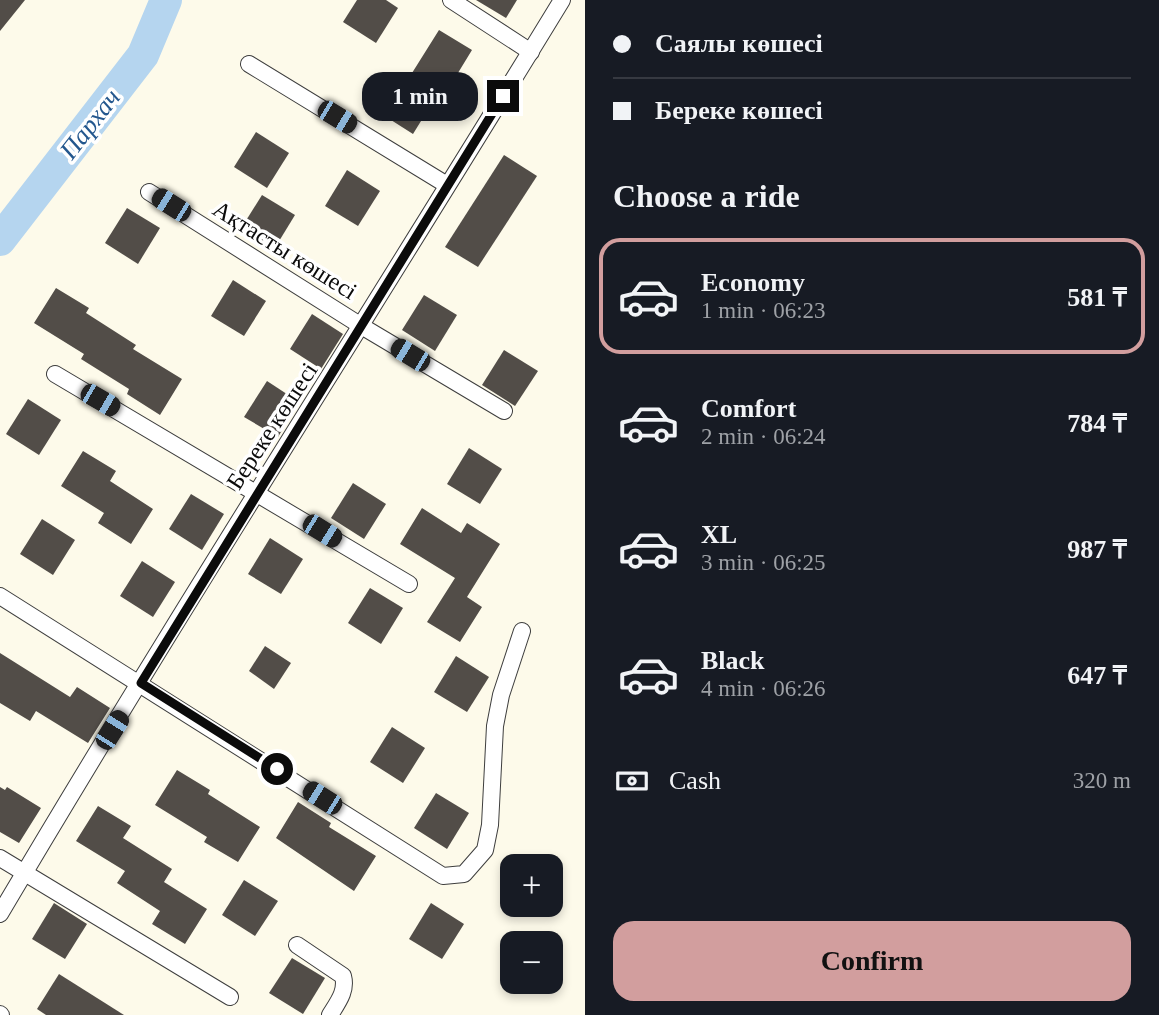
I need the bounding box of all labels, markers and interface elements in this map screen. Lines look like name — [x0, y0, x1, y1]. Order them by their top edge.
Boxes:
text: Саялы көшесі — [655, 29, 823, 58]
callout: 1 min — [363, 72, 478, 120]
route end — [487, 80, 519, 112]
water label: Пархач — [53, 83, 126, 165]
text: 1 min — [392, 84, 448, 109]
text: Береке көшесі — [655, 96, 823, 125]
car — [314, 97, 361, 137]
text: Choose a ride — [613, 178, 800, 214]
car — [148, 185, 195, 225]
street label: Ақтасты көшесі — [208, 195, 362, 305]
icon: car — [617, 265, 680, 328]
text: Economy — [701, 268, 805, 297]
text: 581 ₸ — [1067, 283, 1127, 312]
text: 1 min · 06:23 — [701, 298, 826, 323]
car — [387, 335, 434, 375]
street label: Береке көшесі — [221, 358, 323, 494]
car — [77, 380, 124, 420]
icon: car — [617, 391, 680, 454]
text: Comfort — [701, 394, 796, 423]
text: 784 ₸ — [1067, 409, 1127, 438]
text: 2 min · 06:24 — [701, 424, 826, 449]
car — [299, 511, 346, 551]
icon: car — [617, 517, 680, 580]
text: XL — [701, 520, 737, 549]
text: 987 ₸ — [1067, 535, 1127, 564]
text: 3 min · 06:25 — [701, 550, 826, 575]
icon: car — [617, 643, 680, 706]
text: Black — [701, 646, 765, 675]
text: 647 ₸ — [1067, 661, 1127, 690]
text: 4 min · 06:26 — [701, 676, 826, 701]
car — [92, 707, 133, 753]
route start — [261, 753, 293, 785]
icon: cash — [613, 762, 651, 800]
text: Cash — [669, 766, 721, 795]
text: 320 m — [1073, 768, 1131, 793]
car — [299, 778, 346, 818]
map controls — [500, 854, 563, 994]
button: + — [500, 854, 563, 917]
button: Confirm — [613, 921, 1131, 1001]
button: − — [500, 931, 563, 994]

